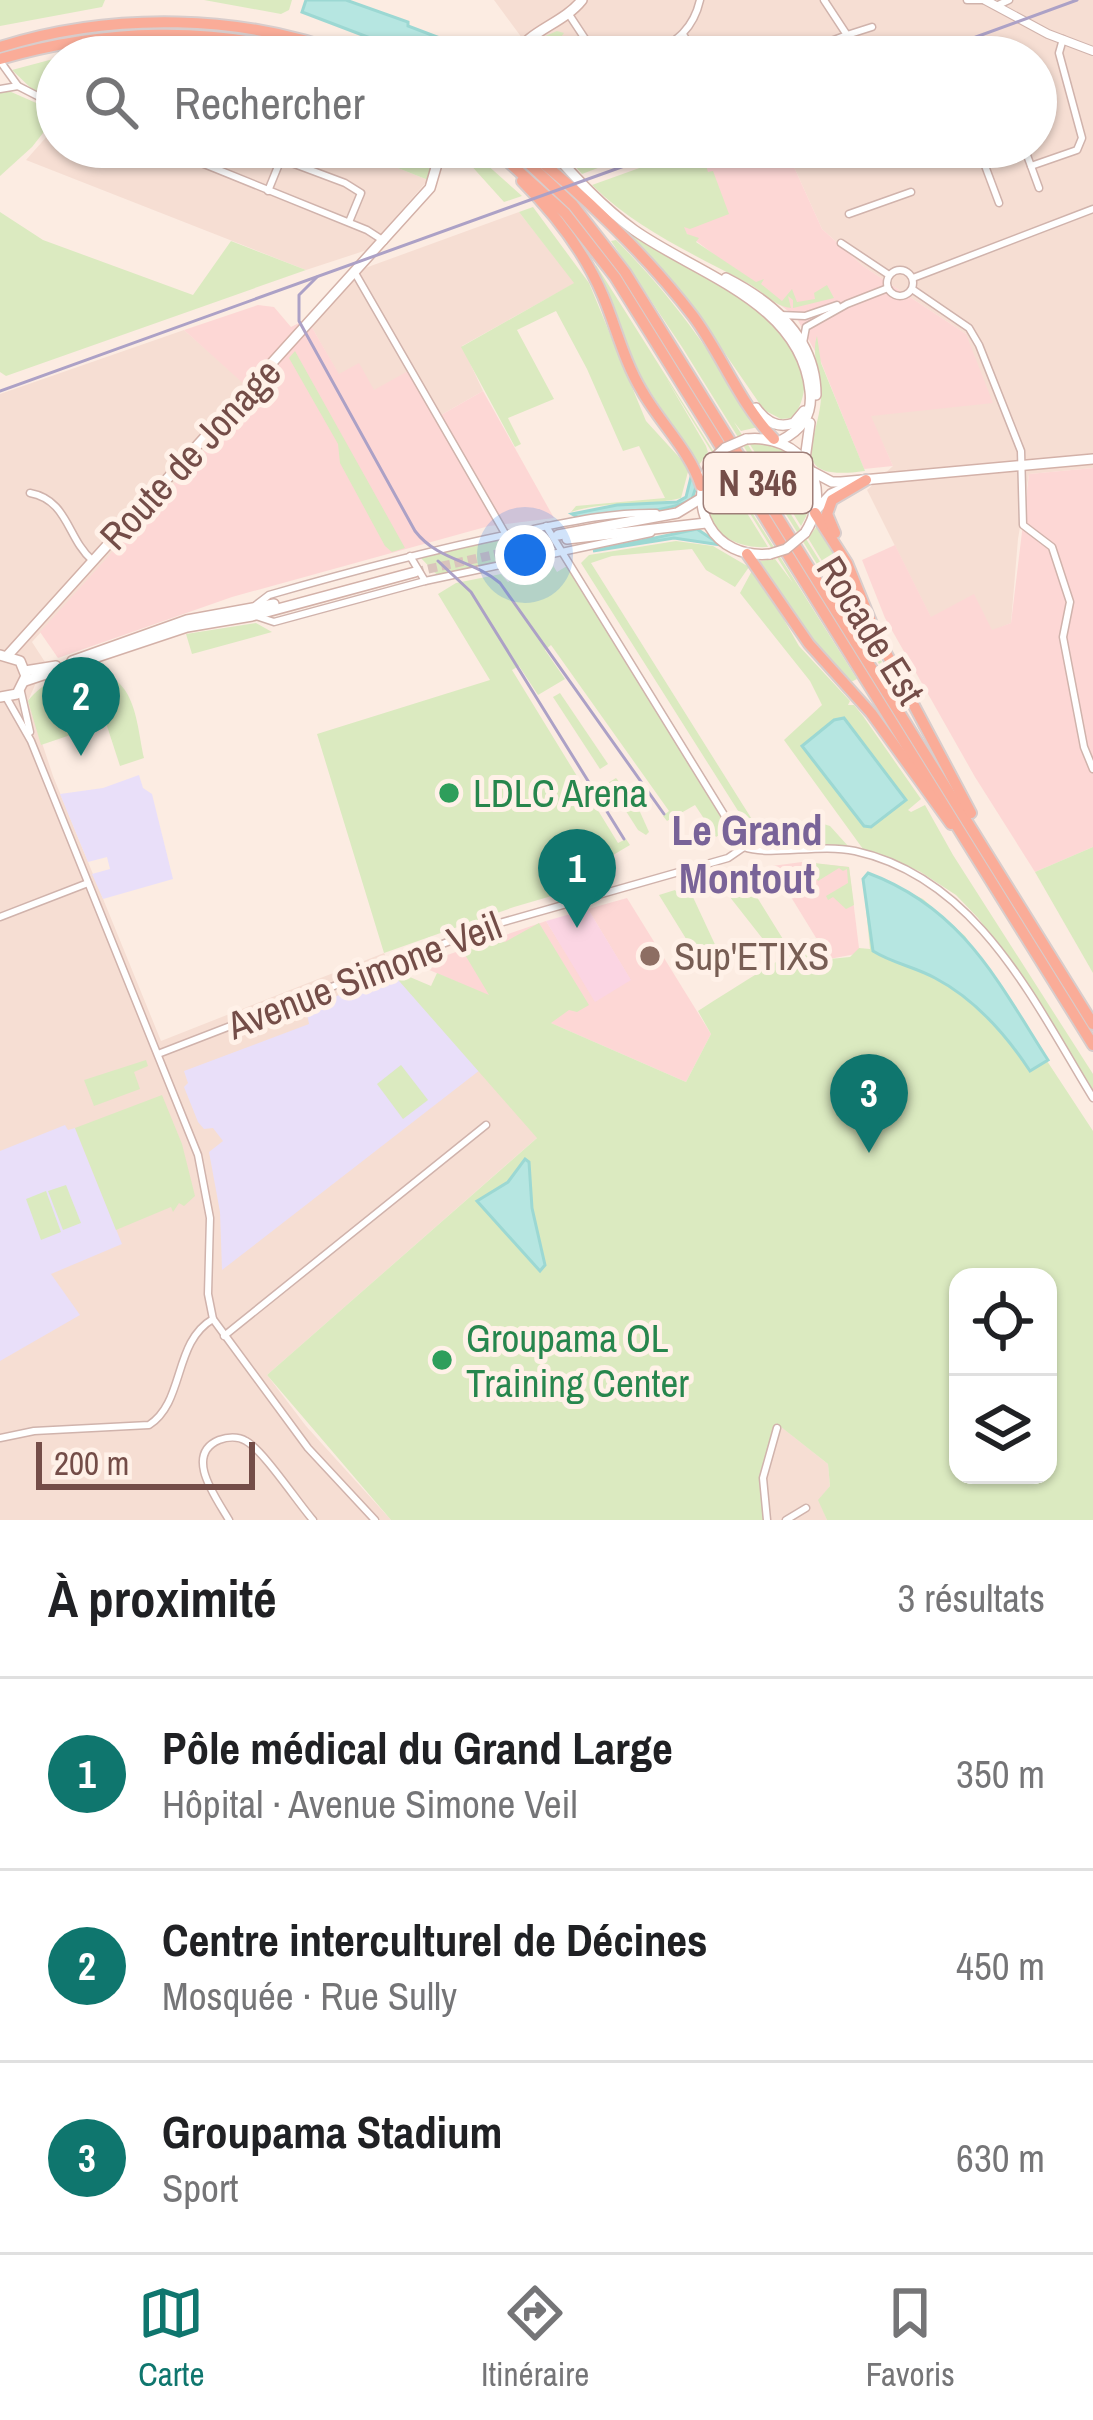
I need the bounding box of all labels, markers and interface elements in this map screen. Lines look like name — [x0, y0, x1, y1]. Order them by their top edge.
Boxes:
search box — [36, 36, 1057, 168]
icon: search — [78, 69, 144, 135]
text: Rechercher — [174, 72, 365, 133]
street label: Route de Jonage — [88, 347, 292, 561]
road number: N 346 — [704, 453, 812, 513]
your location — [495, 525, 555, 585]
street label: Rocade Est — [805, 546, 937, 714]
pin: 2 — [42, 657, 120, 756]
place label: LDLC Arena — [473, 767, 647, 819]
marker: LDLC Arena — [436, 780, 462, 806]
district label: Le Grand Montout — [671, 802, 823, 906]
pin: 1 — [538, 829, 616, 928]
street label: Avenue Simone Veil — [219, 899, 508, 1051]
place label: Sup'ETIXS — [674, 930, 829, 982]
marker: Sup'ETIXS — [637, 943, 663, 969]
pin: 3 — [830, 1054, 908, 1153]
map controls — [949, 1268, 1057, 1484]
button: locate — [949, 1268, 1057, 1376]
place label: Groupama OL Training Center — [466, 1312, 689, 1409]
marker: Groupama OL Training Center — [429, 1347, 455, 1373]
button: layers — [949, 1376, 1057, 1484]
scale bar — [36, 1436, 255, 1489]
text: 200 m — [54, 1441, 129, 1485]
text: À proximité — [48, 1564, 277, 1633]
text: 3 résultats — [897, 1572, 1045, 1624]
text: Pôle médical du Grand Large — [162, 1717, 673, 1778]
text: 1 — [78, 1748, 96, 1800]
text: 350 m — [956, 1748, 1045, 1800]
text: Hôpital · Avenue Simone Veil — [162, 1778, 578, 1830]
text: Centre interculturel de Décines — [162, 1909, 708, 1970]
text: 2 — [78, 1940, 96, 1992]
text: 450 m — [956, 1940, 1045, 1992]
text: Mosquée · Rue Sully — [162, 1970, 457, 2022]
text: Groupama Stadium — [162, 2101, 502, 2162]
text: 3 — [78, 2132, 96, 2184]
text: 630 m — [956, 2132, 1045, 2184]
text: Sport — [162, 2162, 238, 2214]
tab: Carte — [138, 2280, 204, 2396]
tab: Itinéraire — [481, 2280, 589, 2396]
tab: Favoris — [866, 2280, 955, 2396]

